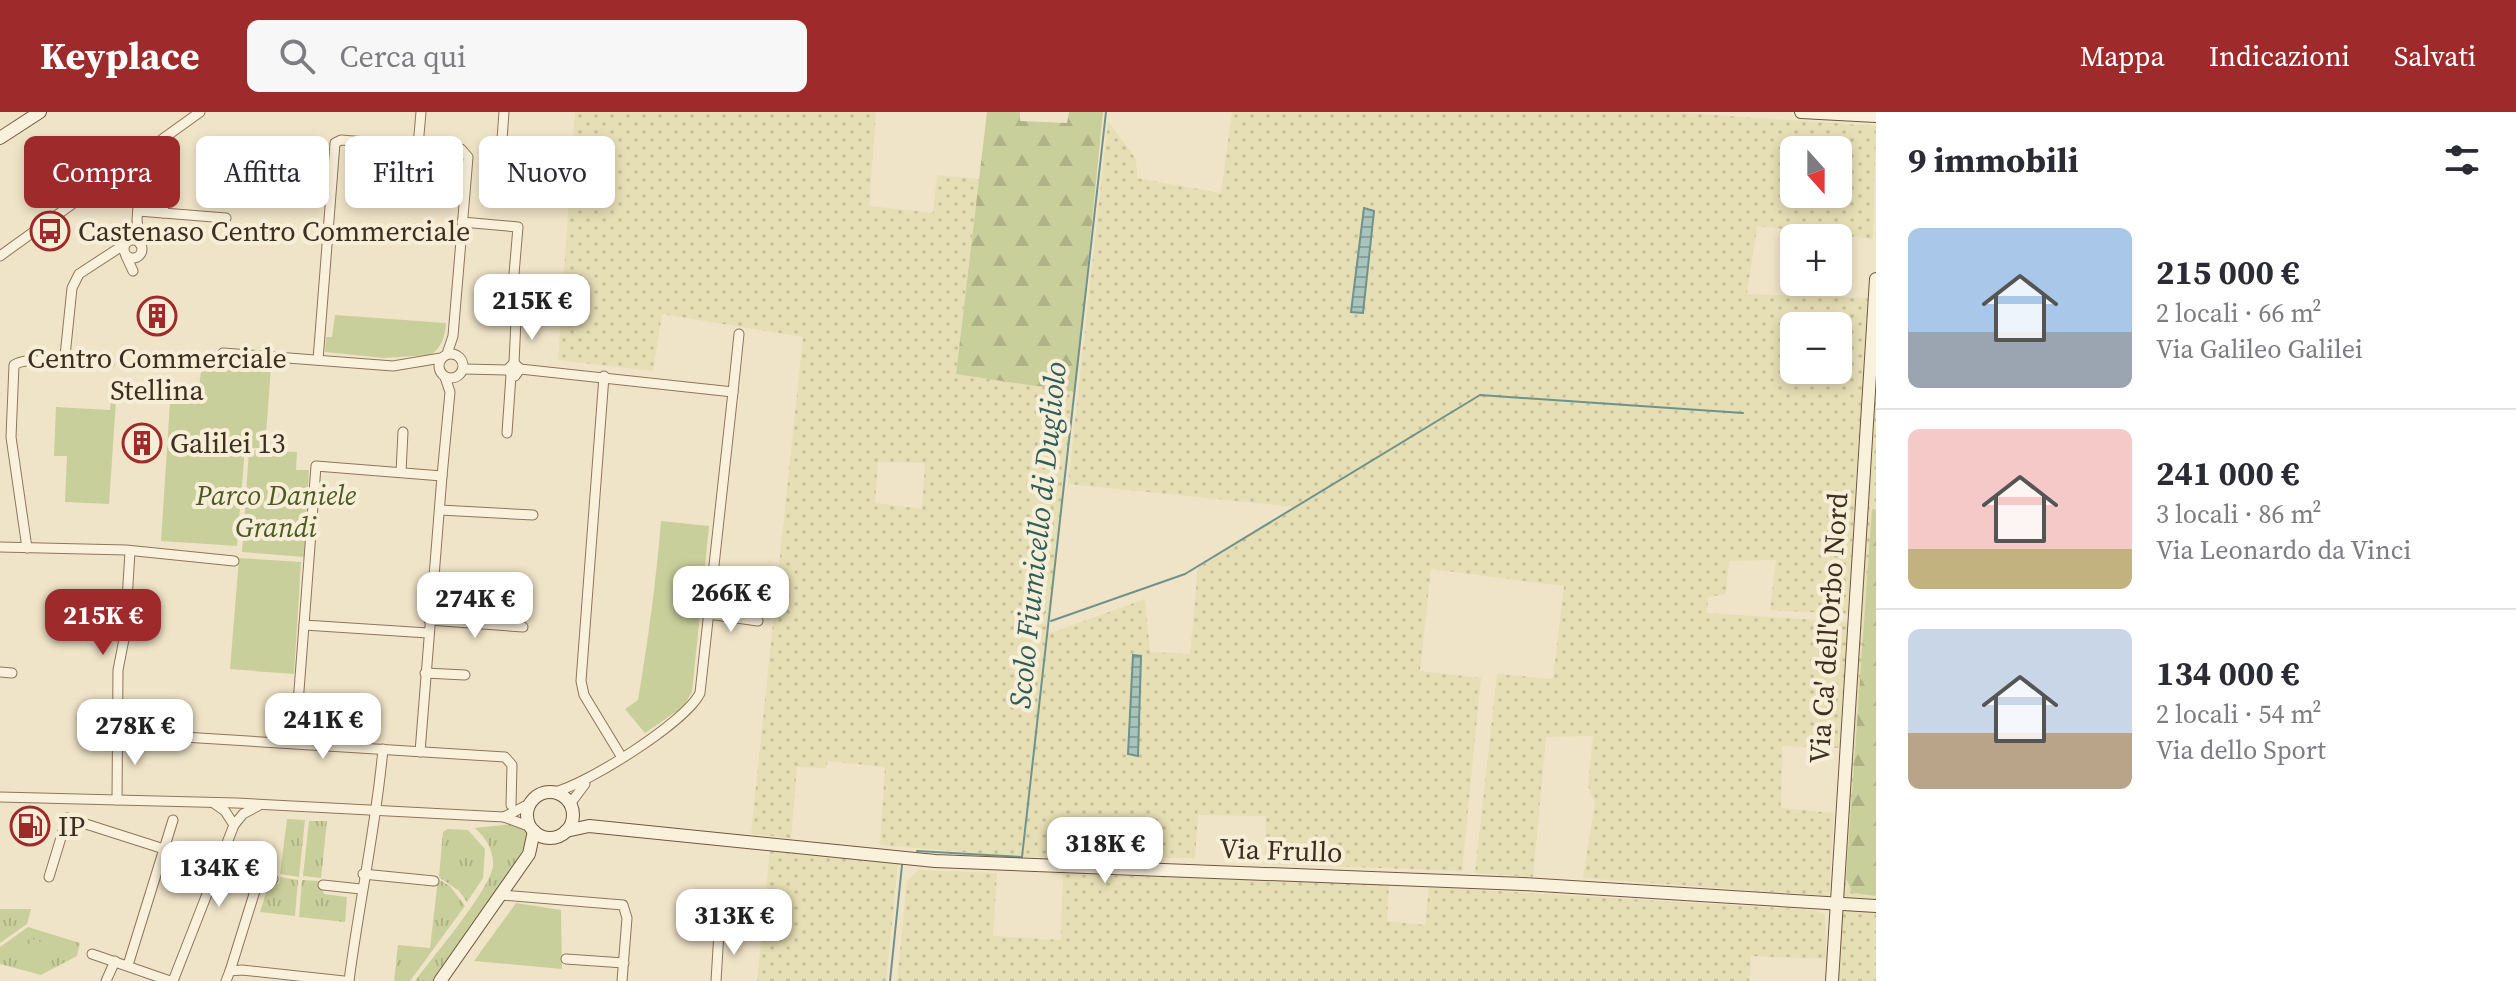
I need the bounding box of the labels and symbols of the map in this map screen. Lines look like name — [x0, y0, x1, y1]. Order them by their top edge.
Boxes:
north arrow — [1780, 136, 1852, 208]
bus stop icon: Castenaso Centro Commerciale — [29, 210, 71, 252]
place label: Castenaso Centro Commerciale — [78, 212, 470, 250]
pin: 215K € — [467, 274, 597, 342]
building icon: Centro Commerciale Stellina — [136, 295, 178, 337]
place label: Centro Commerciale Stellina — [27, 339, 287, 409]
water label: Scolo Fiumicello di Dugliolo — [999, 360, 1076, 710]
building icon: Galilei 13 — [121, 422, 163, 464]
place label: Galilei 13 — [170, 424, 286, 462]
park label: Parco Daniele Grandi — [195, 476, 357, 546]
street label: Via Ca' dell'Orbo Nord — [1800, 491, 1856, 765]
pin: 266K € — [666, 566, 796, 634]
pin: 274K € — [410, 572, 540, 640]
pin: 215K € — [38, 589, 168, 657]
pin: 241K € — [258, 693, 388, 761]
pin: 278K € — [70, 699, 200, 767]
fuel station icon: IP — [9, 805, 51, 847]
place label: IP — [58, 807, 85, 845]
pin: 318K € — [1040, 817, 1170, 885]
street label: Via Frullo — [1219, 829, 1343, 871]
pin: 134K € — [154, 841, 284, 909]
pin: 313K € — [669, 889, 799, 957]

